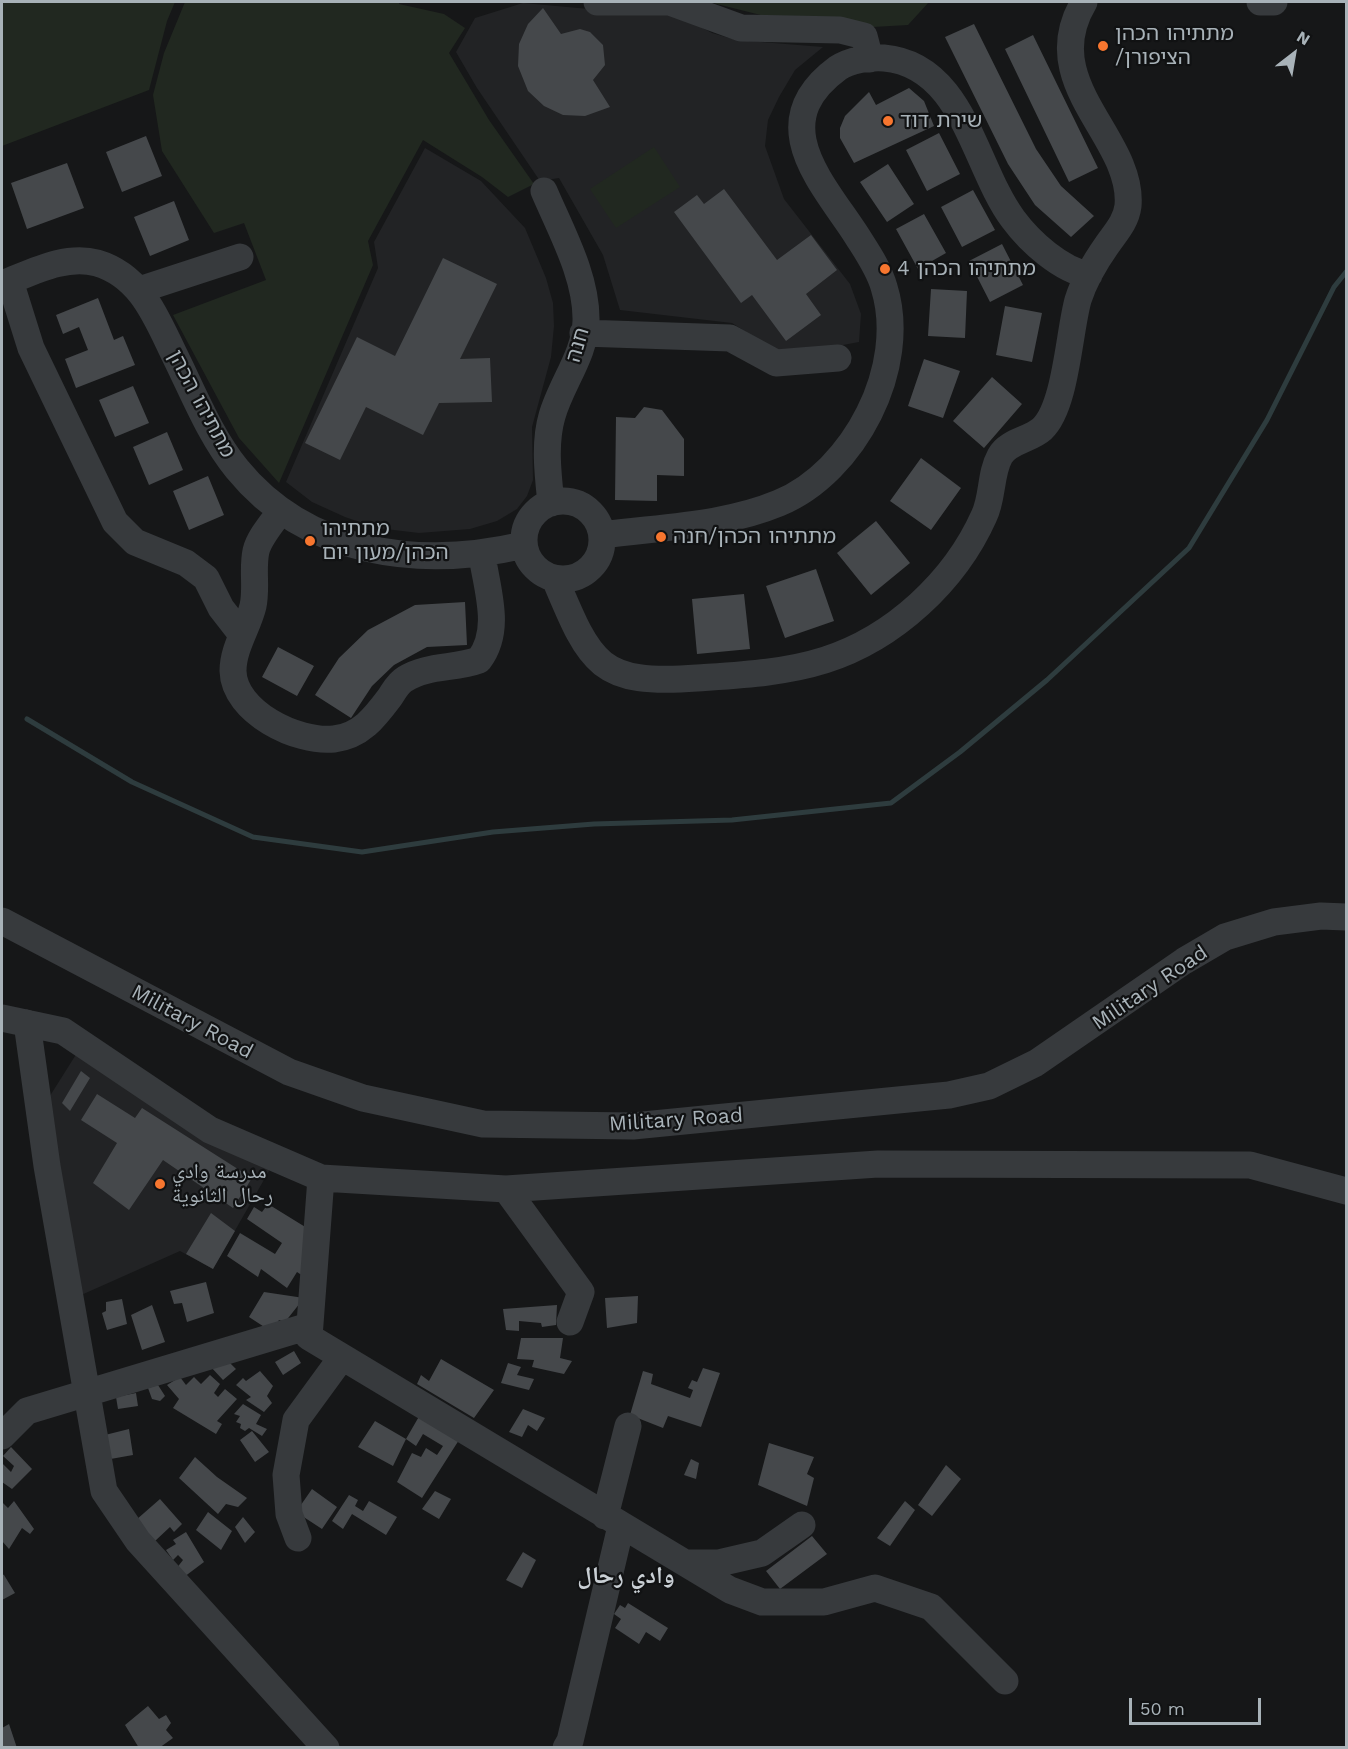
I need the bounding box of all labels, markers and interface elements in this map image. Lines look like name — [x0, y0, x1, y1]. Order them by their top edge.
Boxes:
place label: מתתיהו הכהן /הציפורן — [1115, 21, 1234, 71]
north arrow — [1264, 24, 1324, 84]
text: N — [1294, 27, 1313, 49]
marker: מתתיהו הכהן /הציפורן — [1096, 39, 1110, 53]
place label: שירת דוד — [900, 108, 982, 134]
marker: שירת דוד — [881, 114, 895, 128]
place label: מתתיהו הכהן 4 — [897, 256, 1036, 282]
marker: מתתיהו הכהן 4 — [878, 262, 892, 276]
street label: חנה — [561, 325, 595, 365]
street label: מתתיהו הכהן — [162, 346, 240, 462]
place label: מתתיהו הכהן/מעון יום — [322, 516, 449, 566]
place label: מתתיהו הכהן/חנה — [673, 524, 836, 550]
marker: מתתיהו הכהן/חנה — [654, 530, 668, 544]
marker: מתתיהו הכהן/מעון יום — [303, 534, 317, 548]
street label: Military Road — [1087, 940, 1213, 1036]
street label: Military Road — [127, 979, 257, 1065]
street label: Military Road — [608, 1103, 744, 1137]
place label: مدرسة وادي رحال الثانوية — [172, 1159, 273, 1209]
marker: مدرسة وادي رحال الثانوية — [153, 1177, 167, 1191]
district label: وادي رحال — [577, 1562, 675, 1590]
scale bar — [1132, 1686, 1264, 1724]
text: 50 m — [1140, 1698, 1185, 1719]

